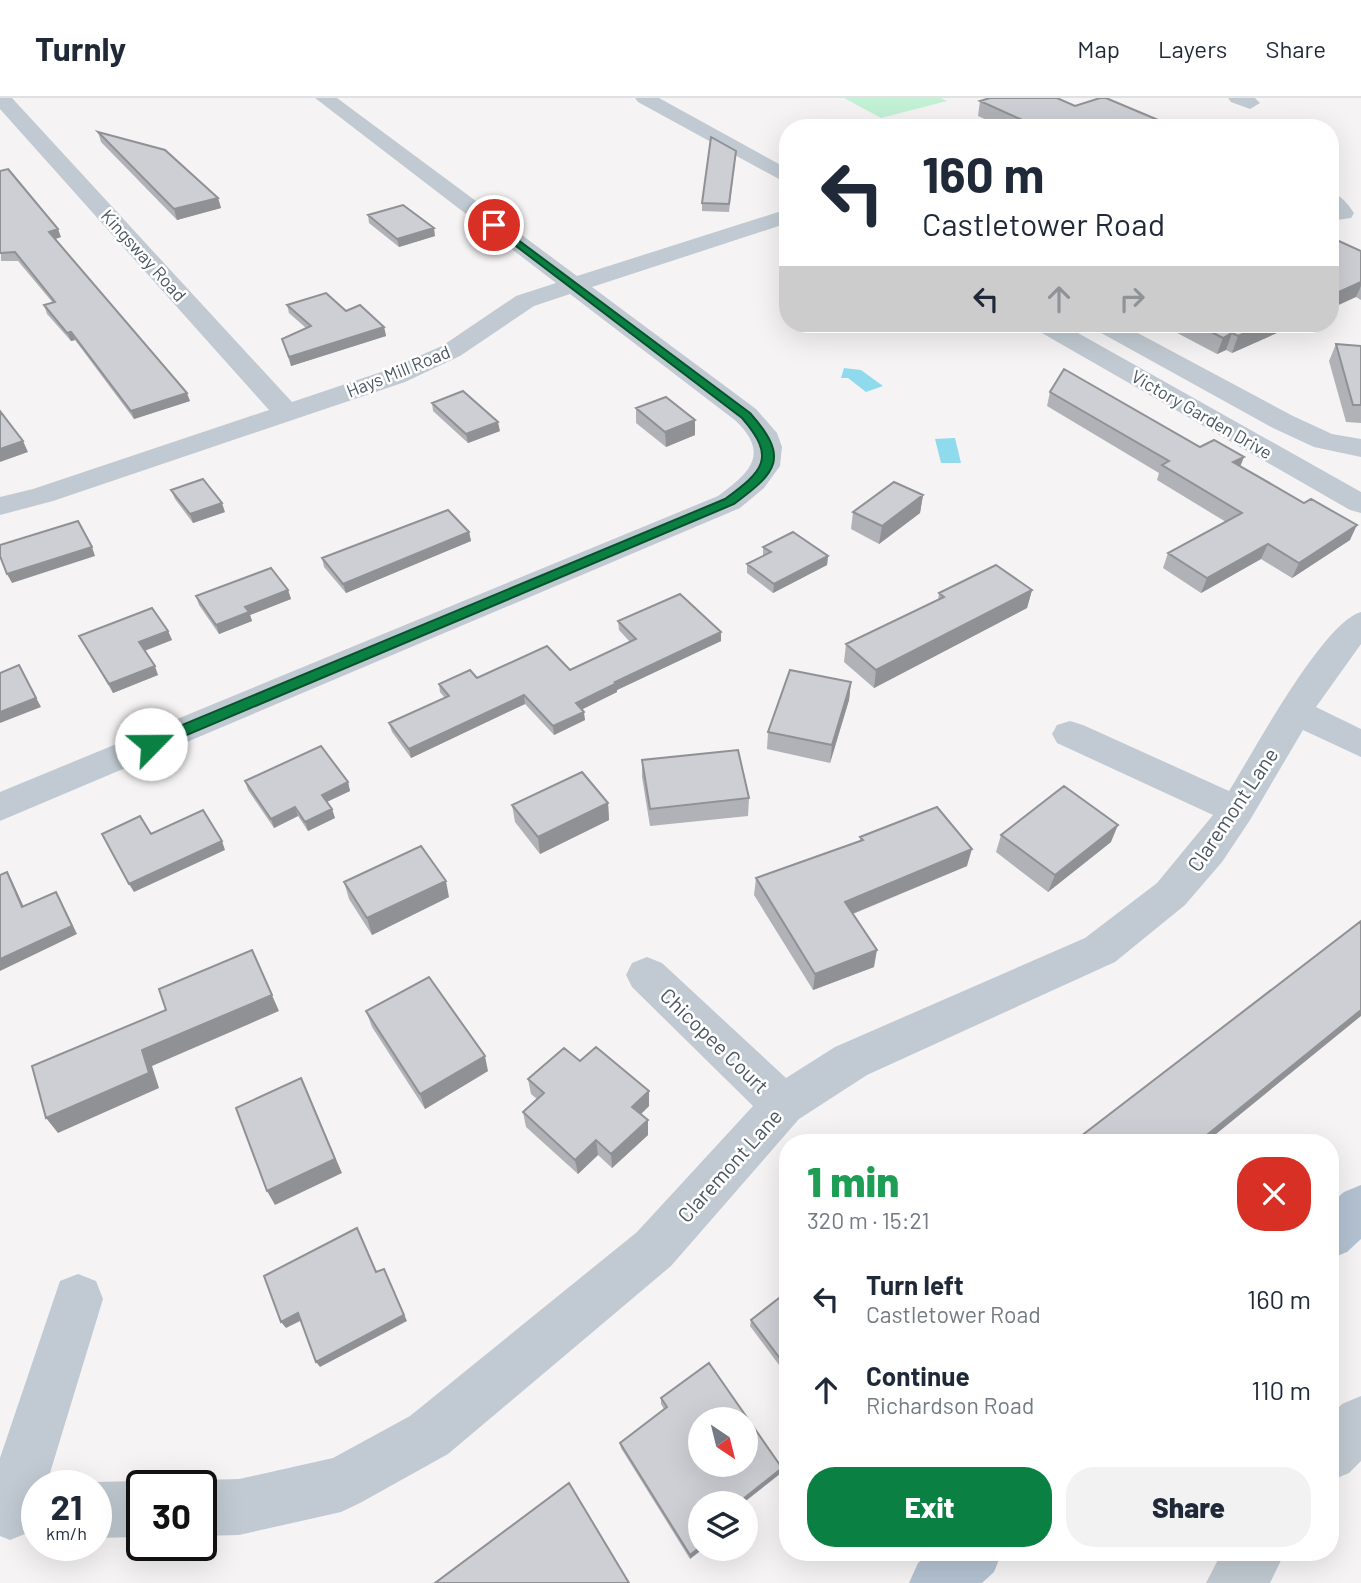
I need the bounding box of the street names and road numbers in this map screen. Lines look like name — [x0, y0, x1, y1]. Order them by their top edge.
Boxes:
street label: Kingsway Road — [97, 204, 191, 306]
street label: Hays Mill Road — [343, 340, 453, 402]
street label: Victory Garden Drive — [1128, 365, 1276, 463]
street label: Claremont Lane — [1181, 742, 1283, 876]
street label: Chicopee Court — [656, 982, 774, 1098]
street label: Claremont Lane — [672, 1103, 786, 1227]

